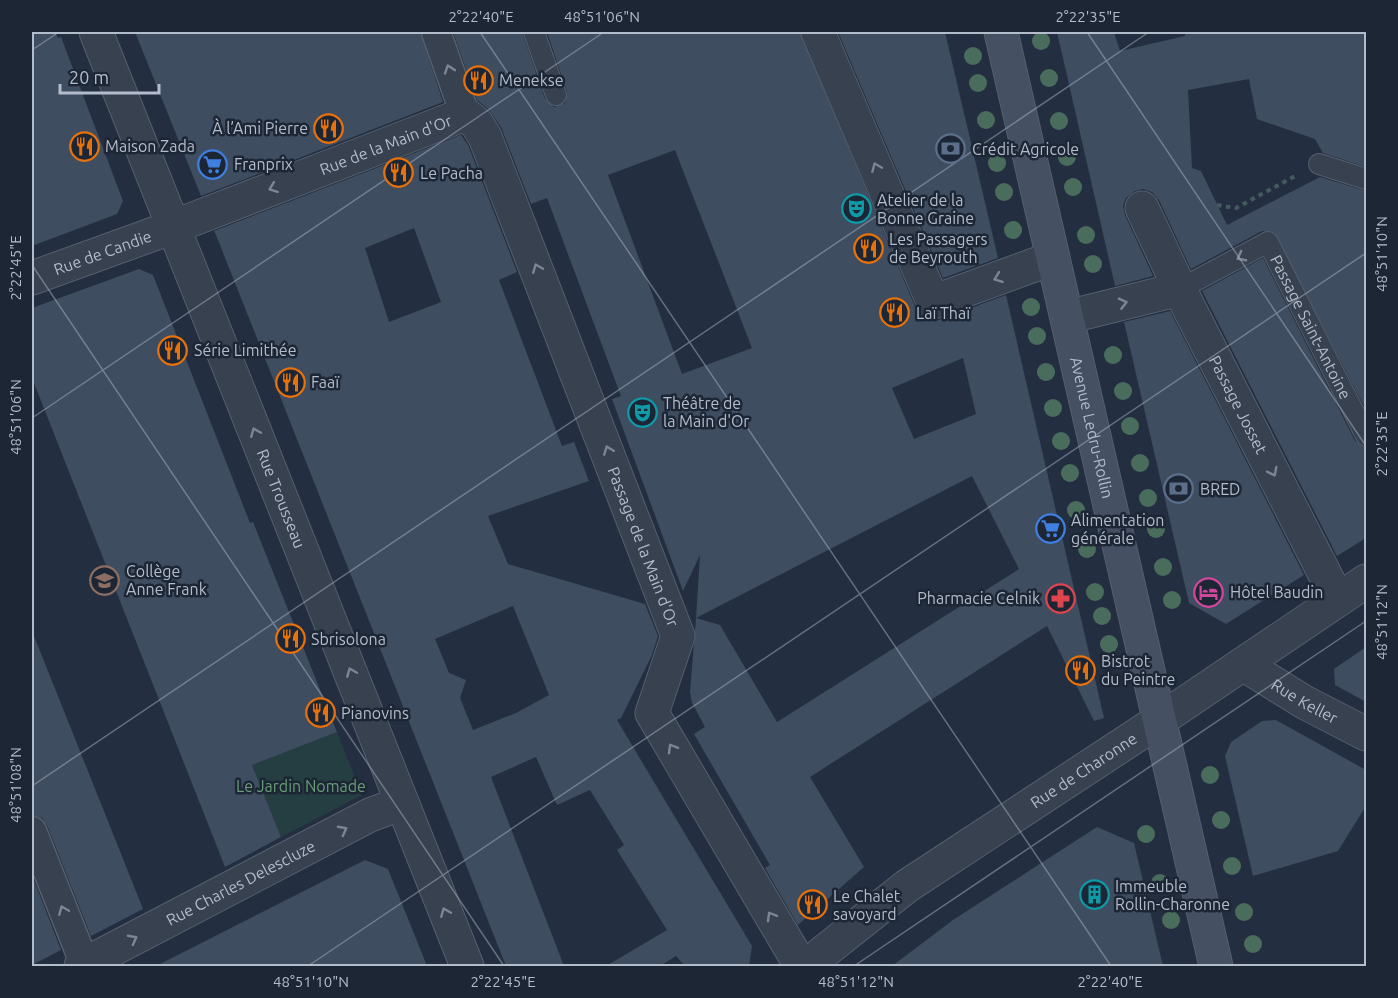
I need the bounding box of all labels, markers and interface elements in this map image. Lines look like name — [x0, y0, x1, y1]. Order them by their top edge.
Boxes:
text: 2°22'40"E — [448, 8, 514, 25]
text: 48°51'06"N — [564, 8, 640, 25]
text: 2°22'35"E — [1055, 8, 1121, 25]
scale bar — [60, 57, 159, 95]
one-way arrow — [443, 64, 456, 75]
restaurant icon: Menekse — [462, 64, 494, 96]
text: 20 m — [69, 67, 109, 87]
place label: Menekse — [499, 71, 564, 89]
street label: Rue de la Main d'Or — [317, 111, 454, 178]
restaurant icon: À l’Ami Pierre — [313, 112, 345, 144]
place label: À l’Ami Pierre — [212, 117, 308, 137]
restaurant icon: Maison Zada — [68, 130, 100, 162]
bank icon: Crédit Agricole — [935, 133, 967, 165]
place label: Maison Zada — [105, 137, 195, 155]
place label: Crédit Agricole — [972, 140, 1079, 158]
supermarket icon: Franprix — [197, 148, 229, 180]
place label: Franprix — [234, 155, 293, 173]
restaurant icon: Le Pacha — [383, 157, 415, 189]
one-way arrow — [871, 163, 883, 174]
place label: Le Pacha — [420, 164, 483, 182]
one-way arrow — [268, 181, 279, 194]
place label: Atelier de la Bonne Graine — [877, 191, 974, 227]
theatre icon: Atelier de la Bonne Graine — [840, 193, 872, 225]
text: 48°51'10"N — [1373, 216, 1390, 292]
street label: Rue de Candie — [51, 227, 154, 278]
place label: Les Passagers de Beyrouth — [889, 230, 987, 266]
restaurant icon: Les Passagers de Beyrouth — [852, 232, 884, 264]
text: 2°22'45"E — [7, 235, 24, 301]
one-way arrow — [1237, 250, 1247, 261]
street label: Passage Saint-Antoine — [1267, 252, 1355, 402]
one-way arrow — [532, 263, 545, 274]
one-way arrow — [994, 270, 1004, 283]
restaurant icon: Laï Thaï — [879, 297, 911, 329]
one-way arrow — [1118, 297, 1128, 310]
place label: Laï Thaï — [916, 304, 971, 322]
restaurant icon: Série Limithée — [157, 334, 189, 366]
place label: Série Limithée — [194, 341, 296, 359]
street label: Passage Josset — [1206, 353, 1271, 457]
street label: Avenue Ledru-Rollin — [1067, 355, 1117, 500]
restaurant icon: Faaï — [274, 366, 306, 398]
place label: Faaï — [311, 373, 340, 391]
text: 48°51'06"N — [7, 379, 24, 455]
place label: Théâtre de la Main d'Or — [663, 394, 749, 430]
theatre icon: Théâtre de la Main d'Or — [626, 396, 658, 428]
text: 2°22'35"E — [1373, 411, 1390, 477]
one-way arrow — [250, 428, 262, 439]
one-way arrow — [602, 445, 615, 456]
street label: Rue Trousseau — [254, 447, 309, 551]
street label: Passage de la Main d'Or — [604, 464, 682, 629]
one-way arrow — [1266, 466, 1277, 476]
bank icon: BRED — [1163, 473, 1195, 505]
place label: BRED — [1200, 480, 1240, 498]
place label: Alimentation générale — [1071, 511, 1164, 547]
supermarket icon: Alimentation générale — [1034, 513, 1066, 545]
place label: Collège Anne Frank — [126, 562, 207, 598]
school or university icon: Collège Anne Frank — [89, 564, 121, 596]
hotel icon: Hôtel Baudin — [1193, 576, 1225, 608]
pharmacy icon: Pharmacie Celnik — [1045, 582, 1077, 614]
place label: Hôtel Baudin — [1230, 583, 1323, 601]
text: 48°51'12"N — [1373, 584, 1390, 660]
place label: Pharmacie Celnik — [917, 589, 1040, 607]
restaurant icon: Sbrisolona — [274, 623, 306, 655]
place label: Sbrisolona — [311, 630, 386, 648]
place label: Bistrot du Peintre — [1101, 652, 1175, 688]
restaurant icon: Bistrot du Peintre — [1064, 654, 1096, 686]
one-way arrow — [346, 667, 358, 678]
street label: Rue Keller — [1268, 675, 1341, 727]
restaurant icon: Pianovins — [304, 697, 336, 729]
place label: Pianovins — [341, 704, 409, 722]
street label: Rue de Charonne — [1027, 729, 1140, 811]
one-way arrow — [668, 744, 680, 754]
text: 48°51'08"N — [7, 747, 24, 823]
park label: Le Jardin Nomade — [236, 777, 366, 795]
one-way arrow — [337, 825, 348, 837]
street label: Rue Charles Delescluze — [163, 836, 318, 929]
place label: Immeuble Rollin-Charonne — [1115, 877, 1230, 913]
building icon: Immeuble Rollin-Charonne — [1078, 879, 1110, 911]
place label: Le Chalet savoyard — [833, 887, 901, 923]
restaurant icon: Le Chalet savoyard — [796, 889, 828, 921]
one-way arrow — [58, 905, 70, 916]
one-way arrow — [440, 907, 452, 918]
one-way arrow — [766, 912, 778, 922]
one-way arrow — [127, 935, 138, 947]
text: 48°51'10"N — [273, 973, 349, 990]
text: 2°22'45"E — [470, 973, 536, 990]
text: 48°51'12"N — [818, 973, 894, 990]
text: 2°22'40"E — [1077, 973, 1143, 990]

